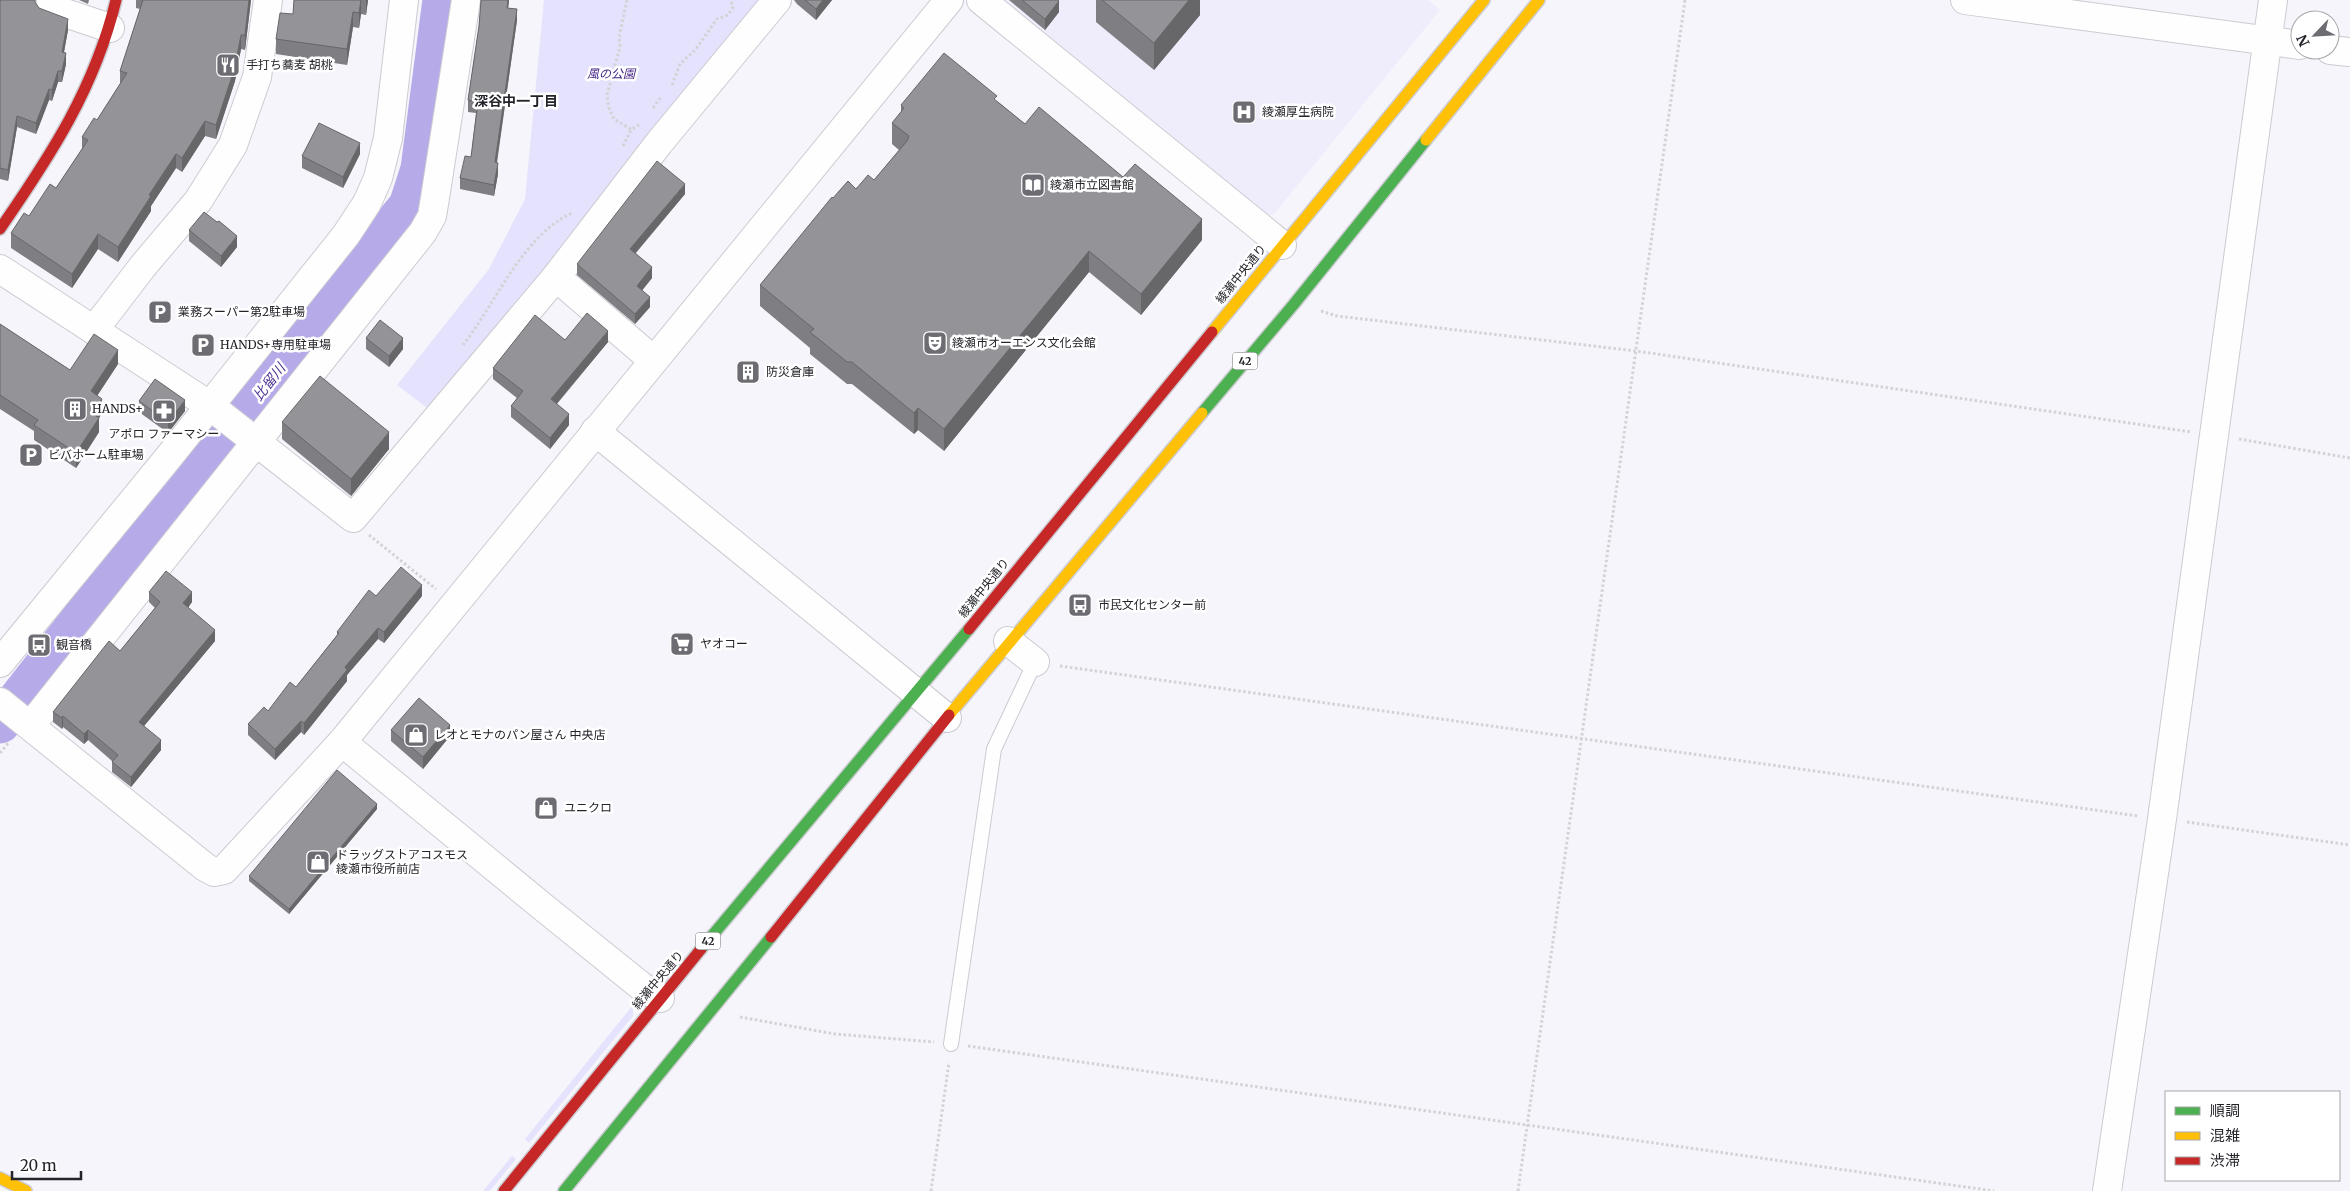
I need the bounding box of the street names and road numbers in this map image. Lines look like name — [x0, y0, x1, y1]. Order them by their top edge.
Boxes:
street label: 綾瀬中央通り — [1212, 241, 1269, 306]
road number: 42 — [1232, 352, 1258, 370]
street label: 綾瀬中央通り — [955, 555, 1012, 620]
road number: 42 — [696, 932, 720, 949]
street label: 綾瀬中央通り — [629, 947, 687, 1012]

